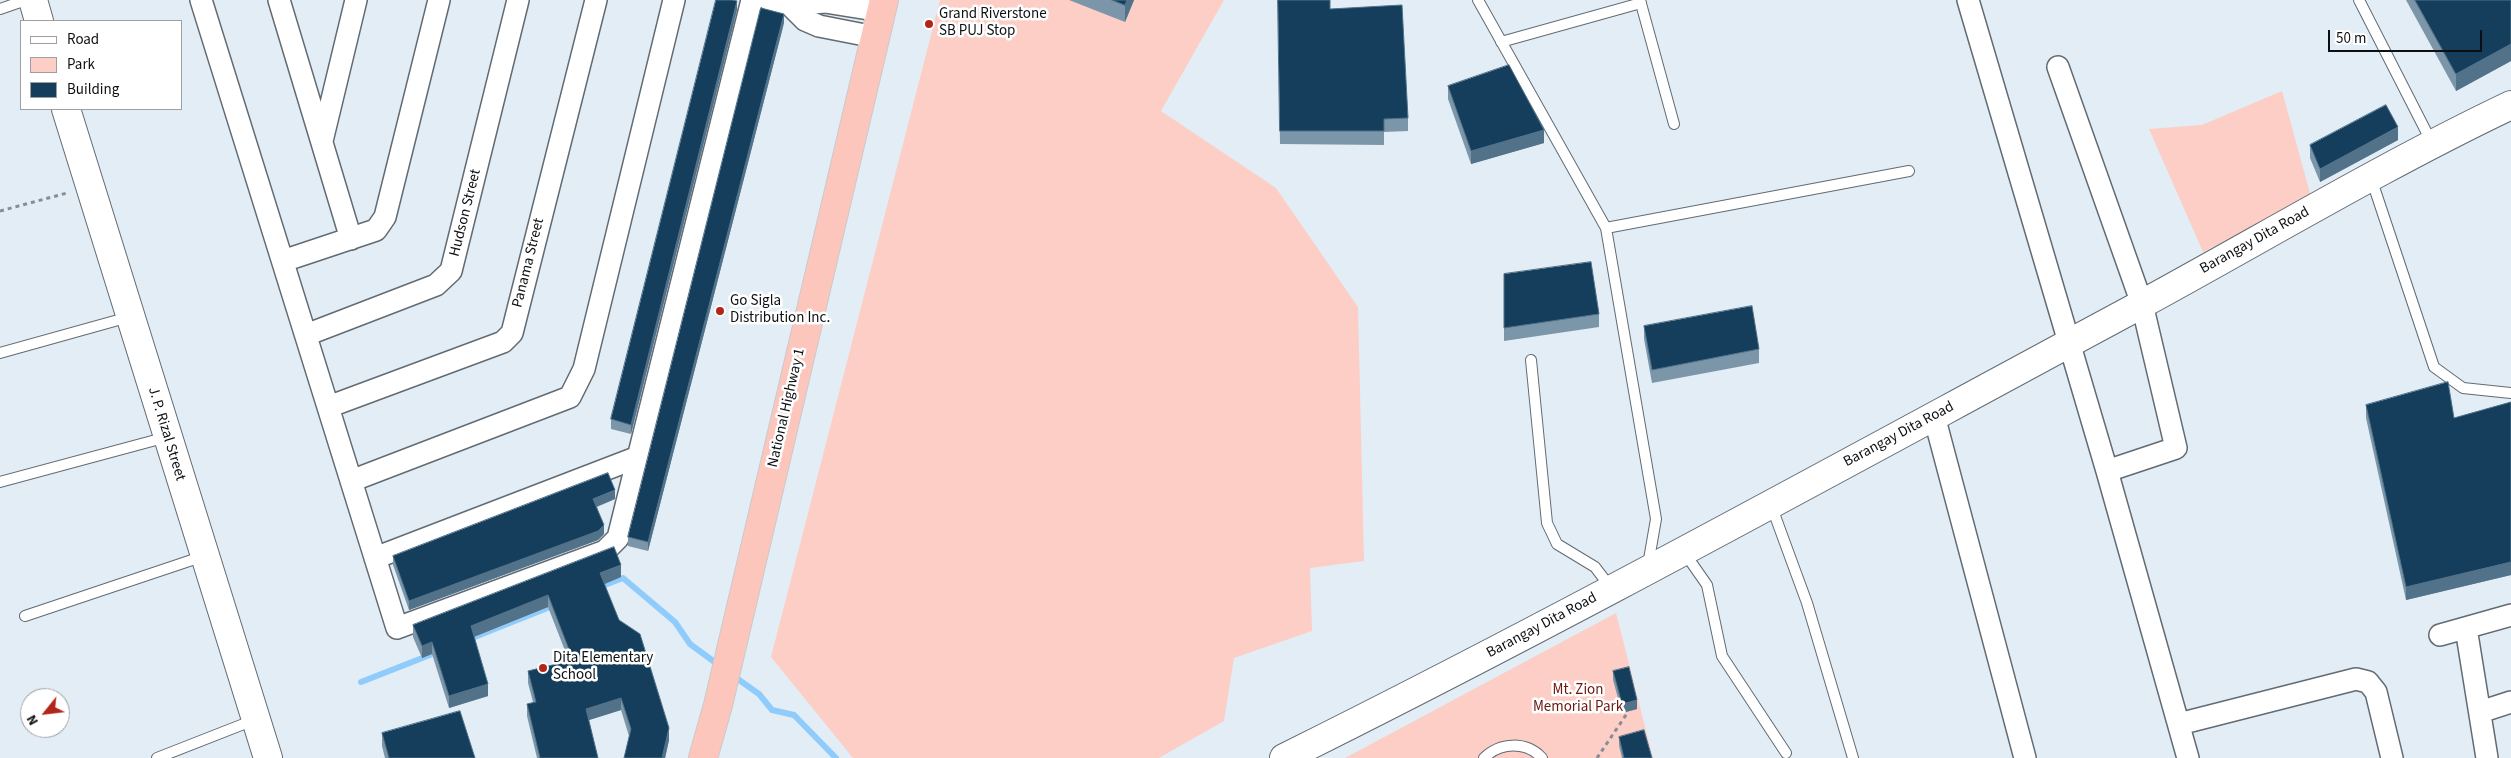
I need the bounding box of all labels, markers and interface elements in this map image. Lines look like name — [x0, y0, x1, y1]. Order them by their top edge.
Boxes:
place label: Grand Riverstone SB PUJ Stop — [939, 6, 1047, 41]
marker: Grand Riverstone SB PUJ Stop — [923, 18, 935, 30]
legend — [20, 20, 182, 110]
scale bar — [2331, 20, 2485, 52]
text: 50 m — [2336, 28, 2366, 49]
text: Road — [67, 29, 99, 50]
text: Park — [67, 54, 95, 75]
text: Building — [67, 79, 119, 100]
street label: Hudson Street — [446, 167, 486, 259]
street label: Barangay Dita Road — [2197, 203, 2313, 279]
street label: Panama Street — [509, 216, 549, 310]
place label: Go Sigla Distribution Inc. — [730, 293, 830, 328]
marker: Go Sigla Distribution Inc. — [714, 305, 726, 317]
street label: National Highway 1 — [765, 347, 809, 469]
street label: J. P. Rizal Street — [143, 385, 189, 483]
street label: Barangay Dita Road — [1841, 398, 1957, 472]
street label: Barangay Dita Road — [1484, 589, 1600, 663]
place label: Dita Elementary School — [553, 650, 653, 685]
marker: Dita Elementary School — [537, 662, 549, 674]
park label: Mt. Zion Memorial Park — [1533, 682, 1623, 717]
north arrow — [20, 688, 70, 738]
text: N — [22, 711, 44, 729]

